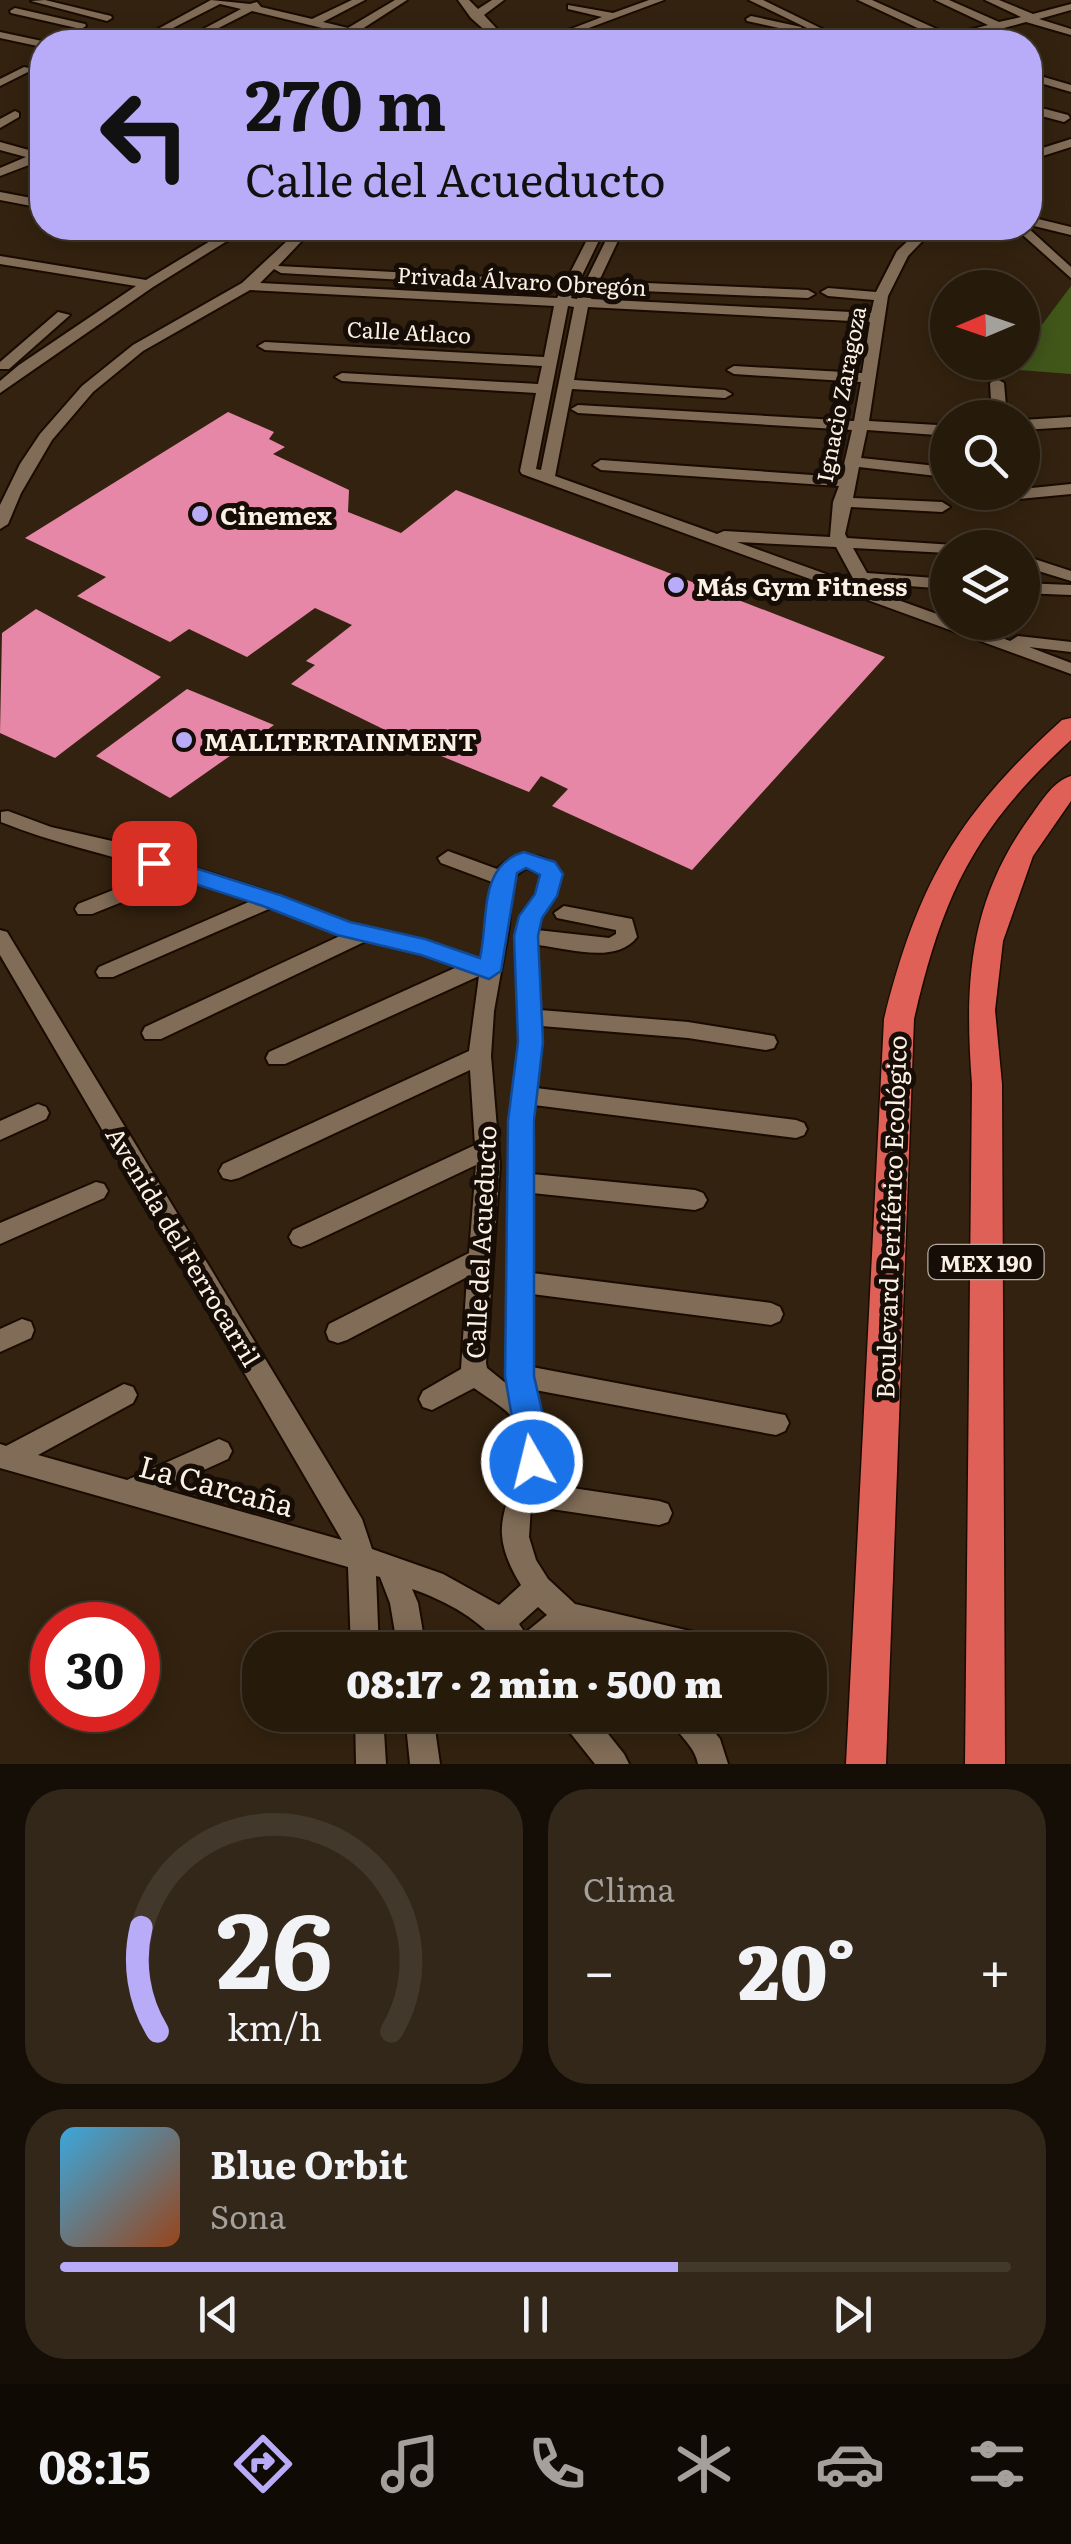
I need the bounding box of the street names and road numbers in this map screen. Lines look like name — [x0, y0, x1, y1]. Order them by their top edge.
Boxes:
street label: Privada Álvaro Obregón — [396, 257, 648, 303]
street label: Ignacio Zaragoza — [807, 303, 873, 485]
street label: Calle Atlaco — [346, 311, 472, 351]
street label: Boulevard Periférico Ecológico — [865, 1034, 915, 1400]
street label: Avenida del Ferrocarril — [98, 1119, 270, 1373]
street label: Calle del Acueducto — [455, 1124, 505, 1360]
road number: MEX 190 — [928, 1245, 1044, 1279]
street label: La Carcaña — [135, 1442, 300, 1526]

